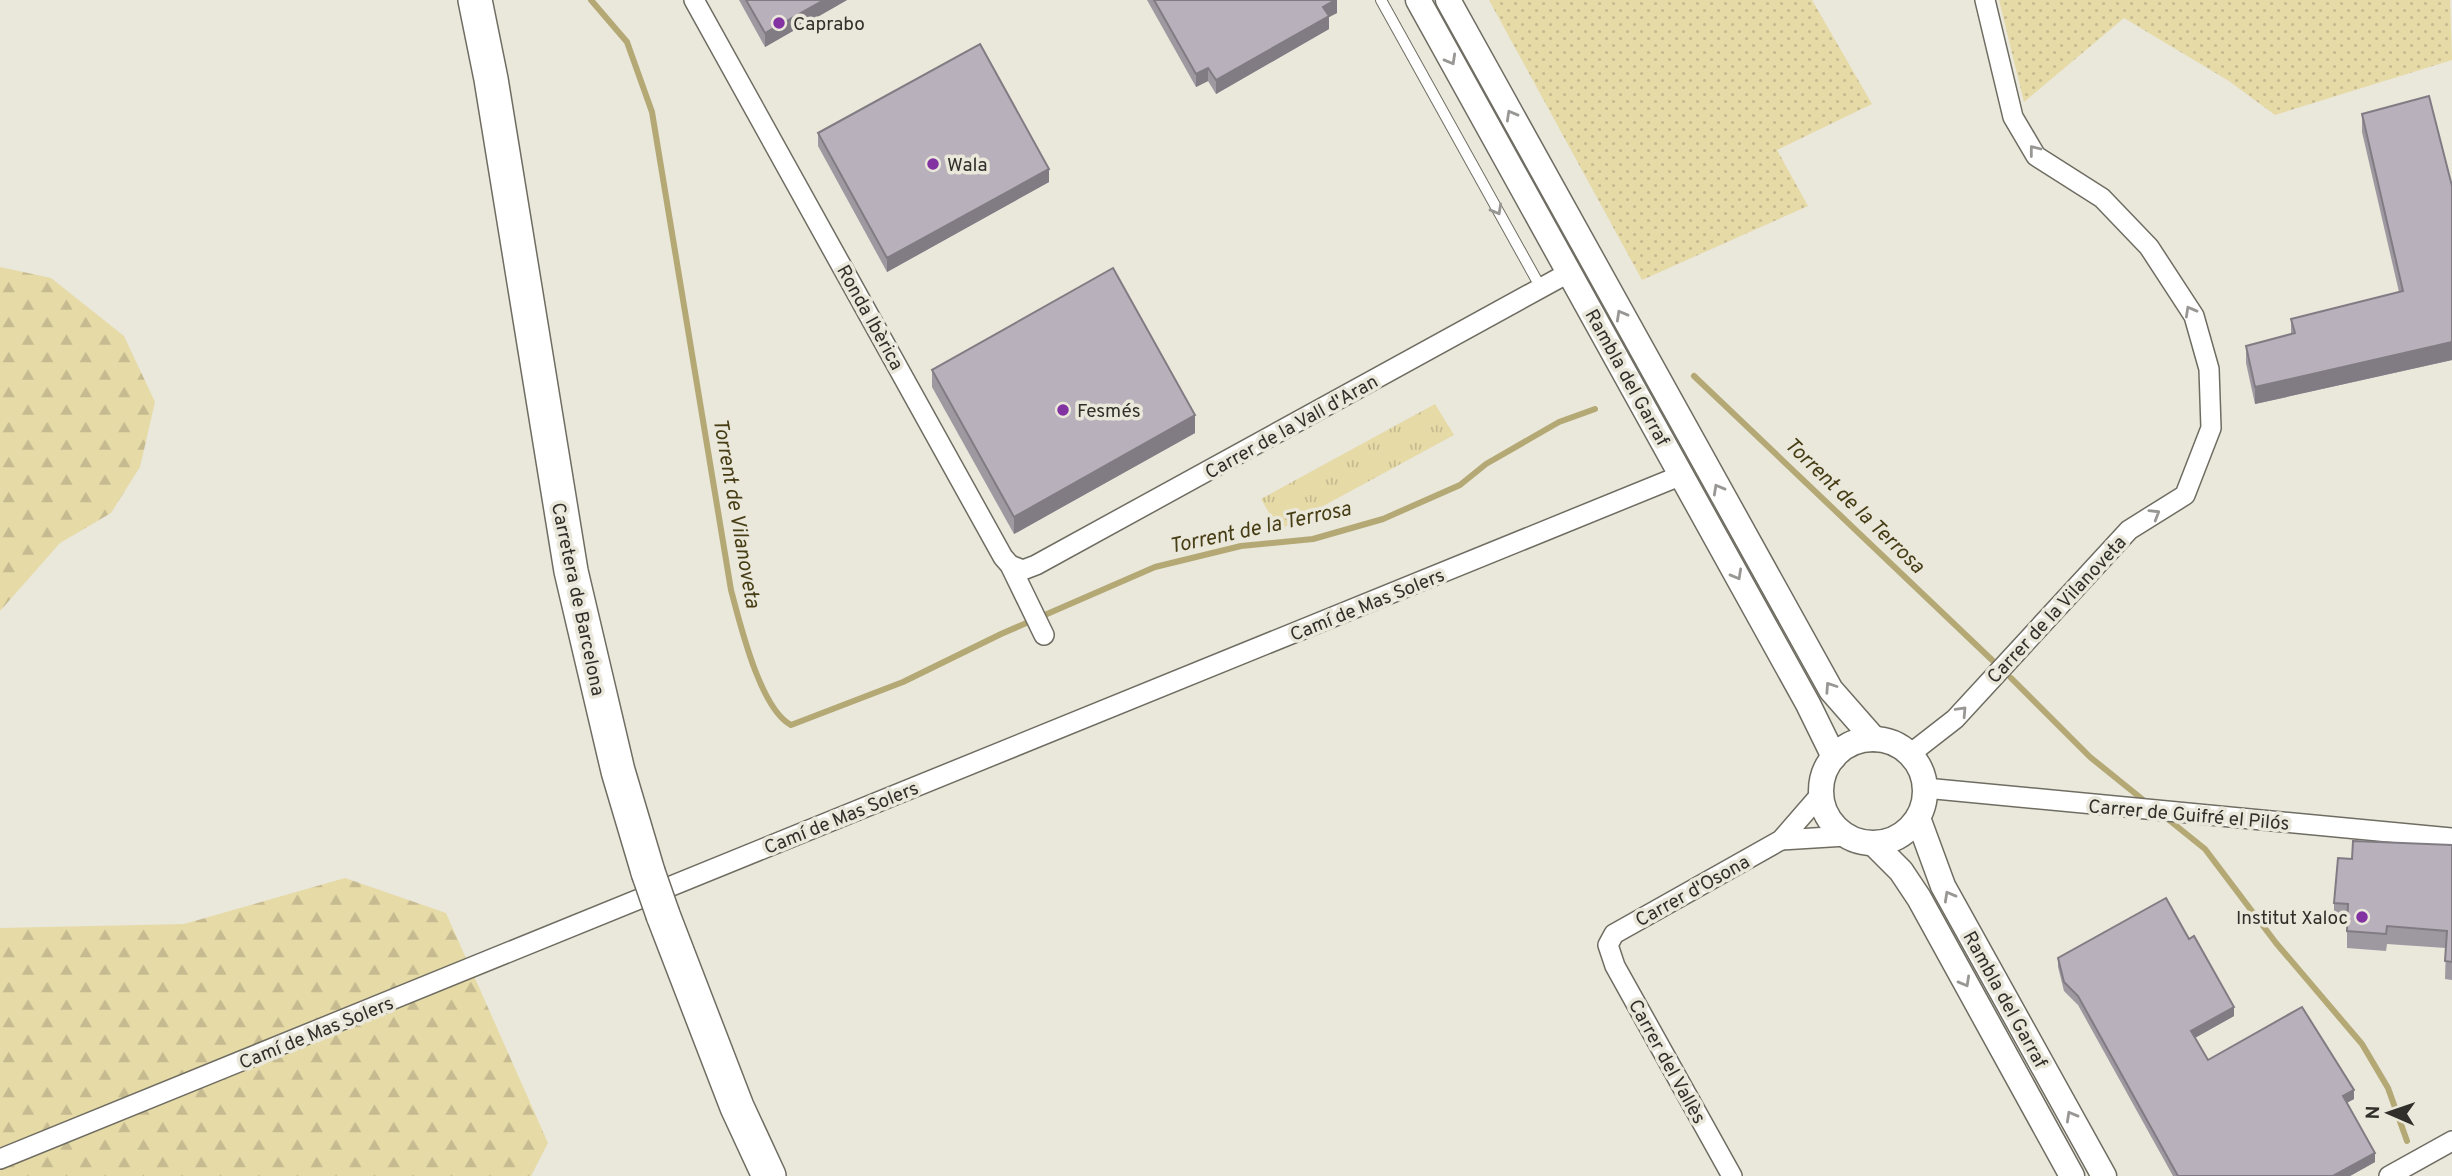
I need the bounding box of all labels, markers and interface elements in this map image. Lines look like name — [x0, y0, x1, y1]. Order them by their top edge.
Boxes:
place label: Caprabo — [793, 13, 865, 37]
marker: Caprabo — [771, 15, 787, 31]
one-way arrow — [1443, 52, 1456, 65]
one-way arrow — [1506, 110, 1519, 123]
one-way arrow — [2030, 145, 2043, 157]
place label: Wala — [947, 154, 987, 178]
marker: Wala — [925, 156, 941, 172]
one-way arrow — [1489, 202, 1502, 215]
street label: Ronda Ibèrica — [830, 261, 908, 375]
street label: Rambla del Garraf — [1579, 305, 1674, 451]
one-way arrow — [2185, 305, 2198, 318]
one-way arrow — [1616, 309, 1629, 322]
street label: Carrer de la Vall d'Aran — [1201, 370, 1383, 485]
place label: Fesmés — [1077, 400, 1141, 424]
marker: Fesmés — [1055, 402, 1071, 418]
water label: Torrent de Vilanoveta — [706, 416, 766, 610]
water label: Torrent de la Terrosa — [1778, 432, 1930, 580]
one-way arrow — [1713, 484, 1726, 496]
water label: Torrent de la Terrosa — [1167, 496, 1354, 561]
street label: Carretera de Barcelona — [545, 501, 609, 698]
one-way arrow — [2148, 510, 2161, 523]
street label: Carrer de la Vilanoveta — [1983, 531, 2132, 689]
street label: Camí de Mas Solers — [1287, 564, 1449, 648]
one-way arrow — [1729, 568, 1742, 580]
one-way arrow — [1826, 682, 1838, 695]
one-way arrow — [1954, 706, 1967, 719]
street label: Camí de Mas Solers — [761, 777, 923, 861]
street label: Carrer de Guifré el Pilós — [2087, 795, 2290, 837]
street label: Carrer d'Osona — [1632, 850, 1754, 933]
one-way arrow — [1944, 891, 1957, 903]
place label: Institut Xaloc — [2236, 907, 2348, 931]
marker: Institut Xaloc — [2354, 909, 2370, 925]
street label: Rambla del Garraf — [1957, 927, 2052, 1073]
one-way arrow — [1957, 975, 1970, 987]
street label: Camí de Mas Solers — [236, 992, 398, 1076]
street label: Carrer del Vallès — [1622, 995, 1710, 1128]
north arrow — [2354, 1078, 2424, 1148]
text: N — [2362, 1105, 2386, 1120]
one-way arrow — [2066, 1111, 2079, 1124]

